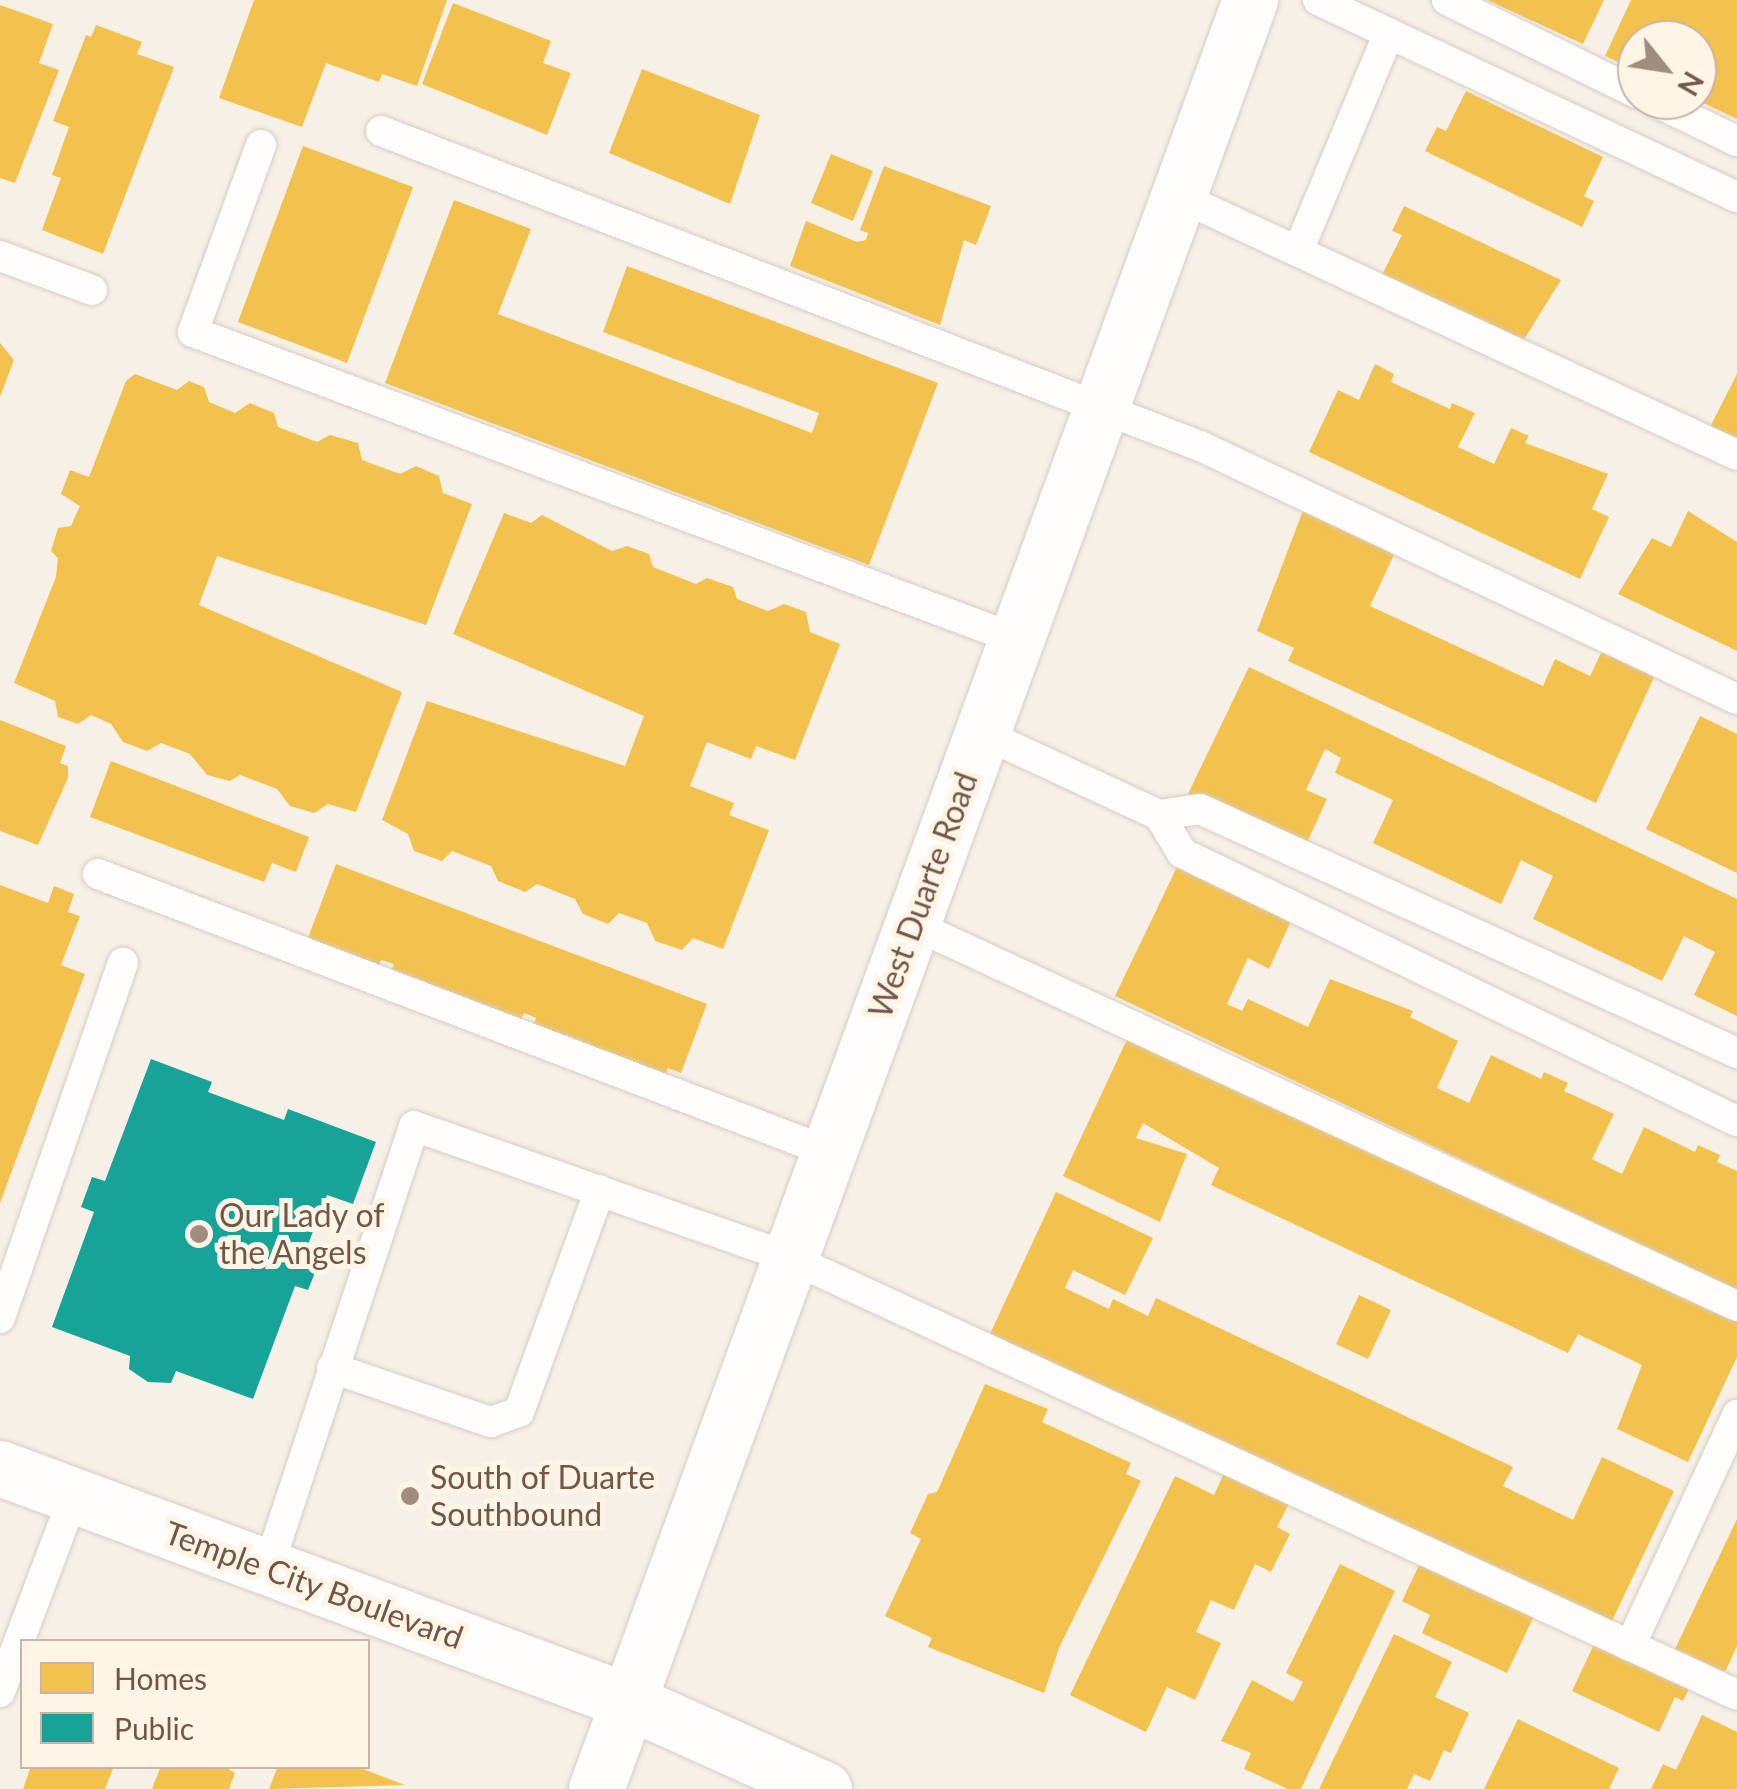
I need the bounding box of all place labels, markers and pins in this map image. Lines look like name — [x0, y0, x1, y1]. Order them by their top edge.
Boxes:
place label: Our Lady of the Angels — [219, 1197, 386, 1272]
marker: Our Lady of the Angels — [188, 1223, 210, 1245]
place label: South of Duarte Southbound — [430, 1459, 656, 1534]
marker: South of Duarte Southbound — [399, 1485, 421, 1507]

